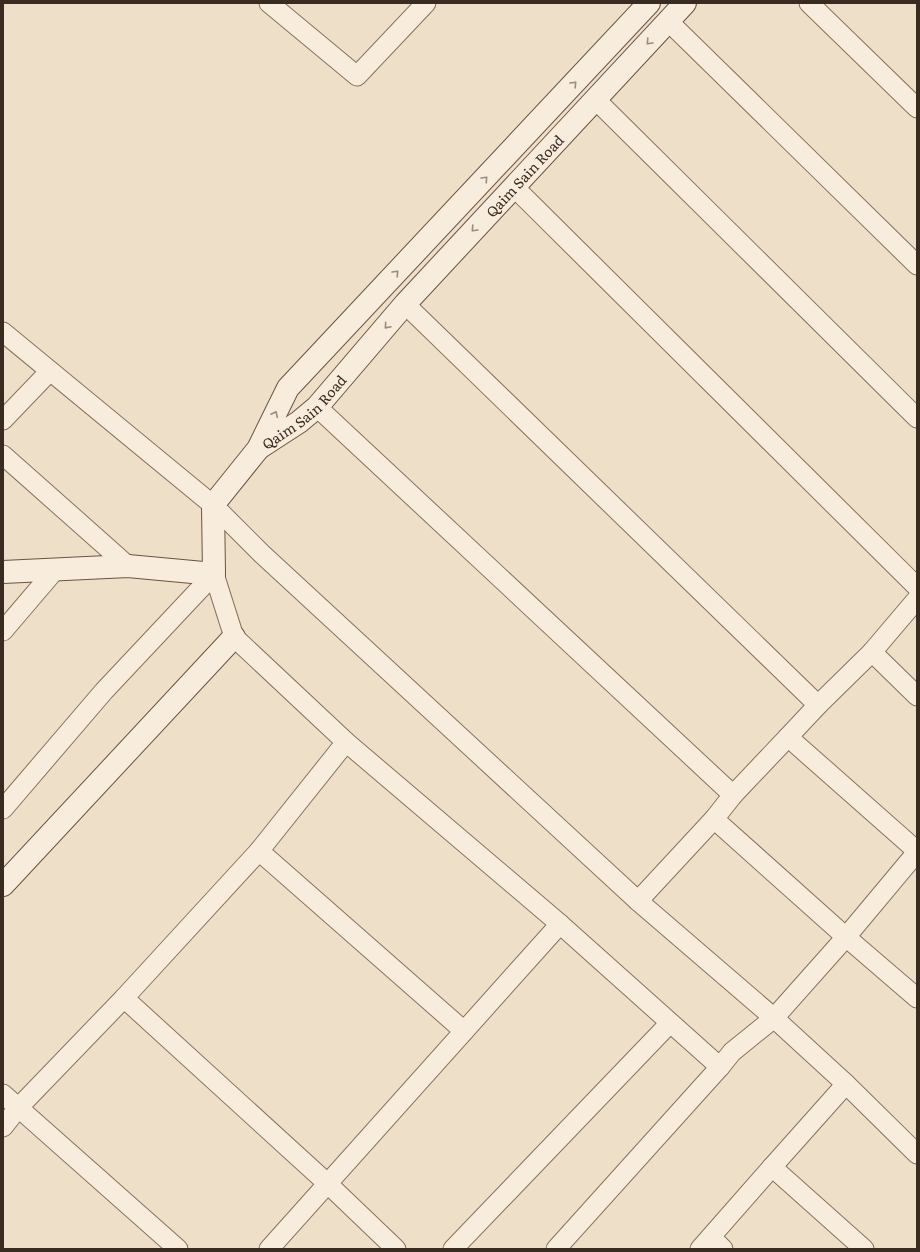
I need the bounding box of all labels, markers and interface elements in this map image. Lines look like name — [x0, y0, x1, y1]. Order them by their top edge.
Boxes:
one-way arrow — [646, 37, 653, 45]
one-way arrow — [569, 81, 576, 89]
street label: Qaim Sain Road — [481, 130, 568, 221]
one-way arrow — [480, 176, 488, 184]
one-way arrow — [472, 225, 479, 232]
one-way arrow — [391, 271, 398, 278]
one-way arrow — [384, 321, 391, 328]
street label: Qaim Sain Road — [258, 370, 351, 454]
one-way arrow — [271, 411, 278, 418]

